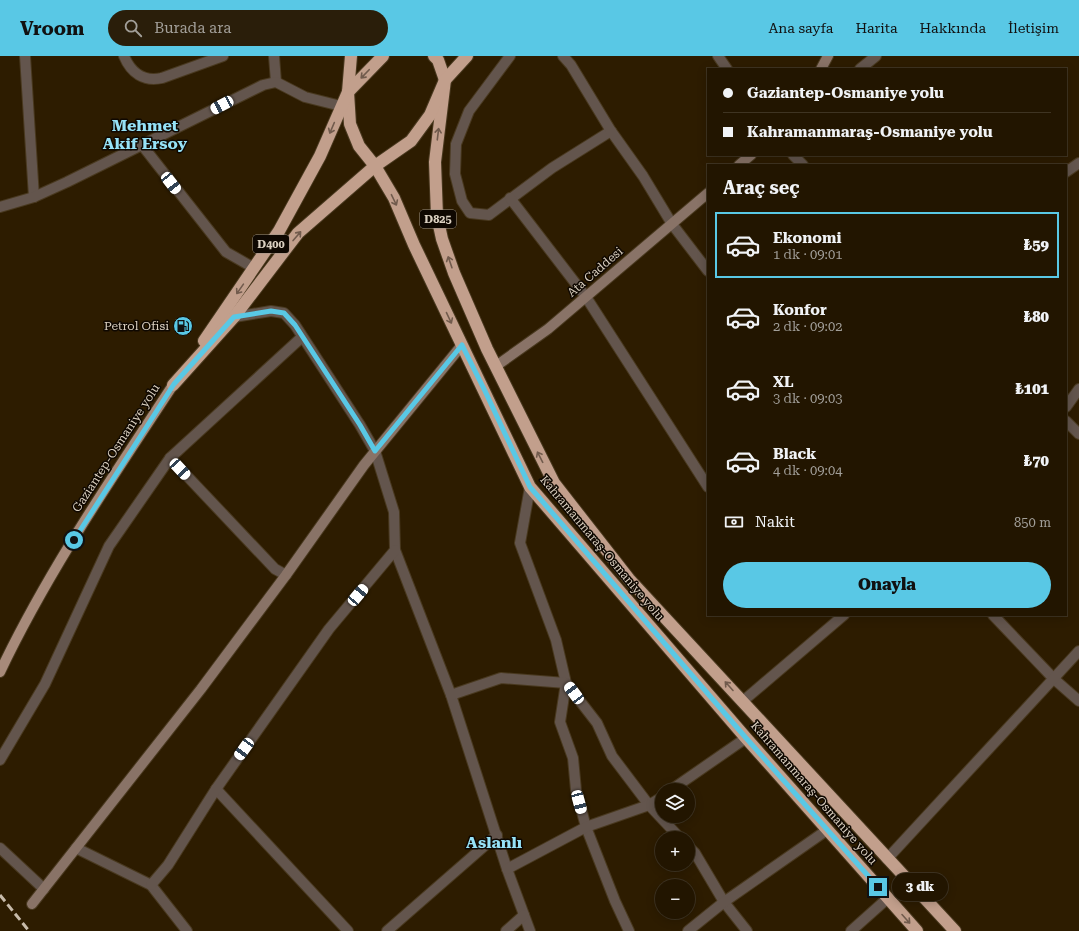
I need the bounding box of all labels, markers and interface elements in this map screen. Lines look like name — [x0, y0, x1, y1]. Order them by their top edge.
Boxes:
search box — [108, 10, 388, 46]
text: Vroom — [20, 17, 84, 40]
icon: search — [122, 17, 144, 39]
text: Burada ara — [154, 19, 231, 37]
text: Ana sayfa — [769, 20, 833, 36]
text: Harita — [855, 20, 898, 36]
text: Hakkında — [920, 20, 986, 36]
text: İletişim — [1008, 20, 1059, 36]
one-way arrow — [361, 69, 370, 79]
text: Gaziantep-Osmaniye yolu — [747, 84, 944, 102]
car — [209, 94, 235, 116]
district label: Mehmet Akif Ersoy — [103, 116, 188, 153]
one-way arrow — [328, 121, 336, 133]
text: Kahramanmaraş-Osmaniye yolu — [747, 123, 993, 141]
one-way arrow — [435, 128, 442, 141]
car — [159, 170, 183, 196]
text: Araç seç — [723, 177, 800, 198]
one-way arrow — [391, 194, 398, 206]
road number: D825 — [420, 210, 456, 228]
icon: car — [725, 227, 761, 263]
text: Ekonomi — [773, 229, 841, 247]
one-way arrow — [292, 231, 301, 242]
road number: D400 — [253, 235, 289, 253]
text: ₺59 — [1024, 236, 1049, 254]
street label: Ata Caddesi — [564, 244, 626, 300]
text: 1 dk · 09:01 — [773, 247, 842, 262]
one-way arrow — [446, 255, 453, 268]
one-way arrow — [236, 283, 244, 294]
icon: car — [725, 299, 761, 335]
text: Konfor — [773, 301, 827, 319]
text: ₺80 — [1024, 308, 1049, 326]
one-way arrow — [446, 312, 453, 324]
fuel station icon: Petrol Ofisi — [172, 315, 194, 337]
place label: Petrol Ofisi — [104, 319, 169, 333]
text: 2 dk · 09:02 — [773, 319, 842, 334]
icon: car — [725, 371, 761, 407]
text: XL — [773, 373, 794, 391]
text: ₺101 — [1015, 380, 1049, 398]
street label: Gaziantep-Osmaniye yolu — [69, 381, 163, 515]
text: 3 dk · 09:03 — [773, 391, 842, 406]
icon: car — [725, 443, 761, 479]
text: Black — [773, 445, 816, 463]
one-way arrow — [536, 451, 544, 463]
text: ₺70 — [1024, 452, 1049, 470]
car — [167, 456, 193, 482]
text: 4 dk · 09:04 — [773, 463, 842, 478]
street label: Kahramanmaraş-Osmaniye yolu — [537, 473, 667, 624]
icon: cash — [723, 511, 745, 533]
text: Nakit — [755, 513, 795, 531]
text: 850 m — [1014, 515, 1051, 530]
route start — [65, 531, 83, 549]
button: Onayla — [723, 562, 1051, 608]
car — [346, 582, 370, 608]
car — [562, 680, 586, 706]
one-way arrow — [725, 681, 734, 692]
street label: Kahramanmaraş-Osmaniye yolu — [748, 719, 880, 868]
car — [232, 736, 256, 762]
map controls — [655, 783, 695, 919]
button: layers — [655, 783, 695, 823]
car — [570, 789, 588, 815]
button: + — [655, 831, 695, 871]
district label: Aslanlı — [466, 833, 523, 852]
callout: 3 dk — [892, 873, 948, 901]
route end — [869, 878, 887, 896]
button: − — [655, 879, 695, 919]
text: 3 dk — [906, 879, 934, 894]
one-way arrow — [902, 914, 911, 924]

